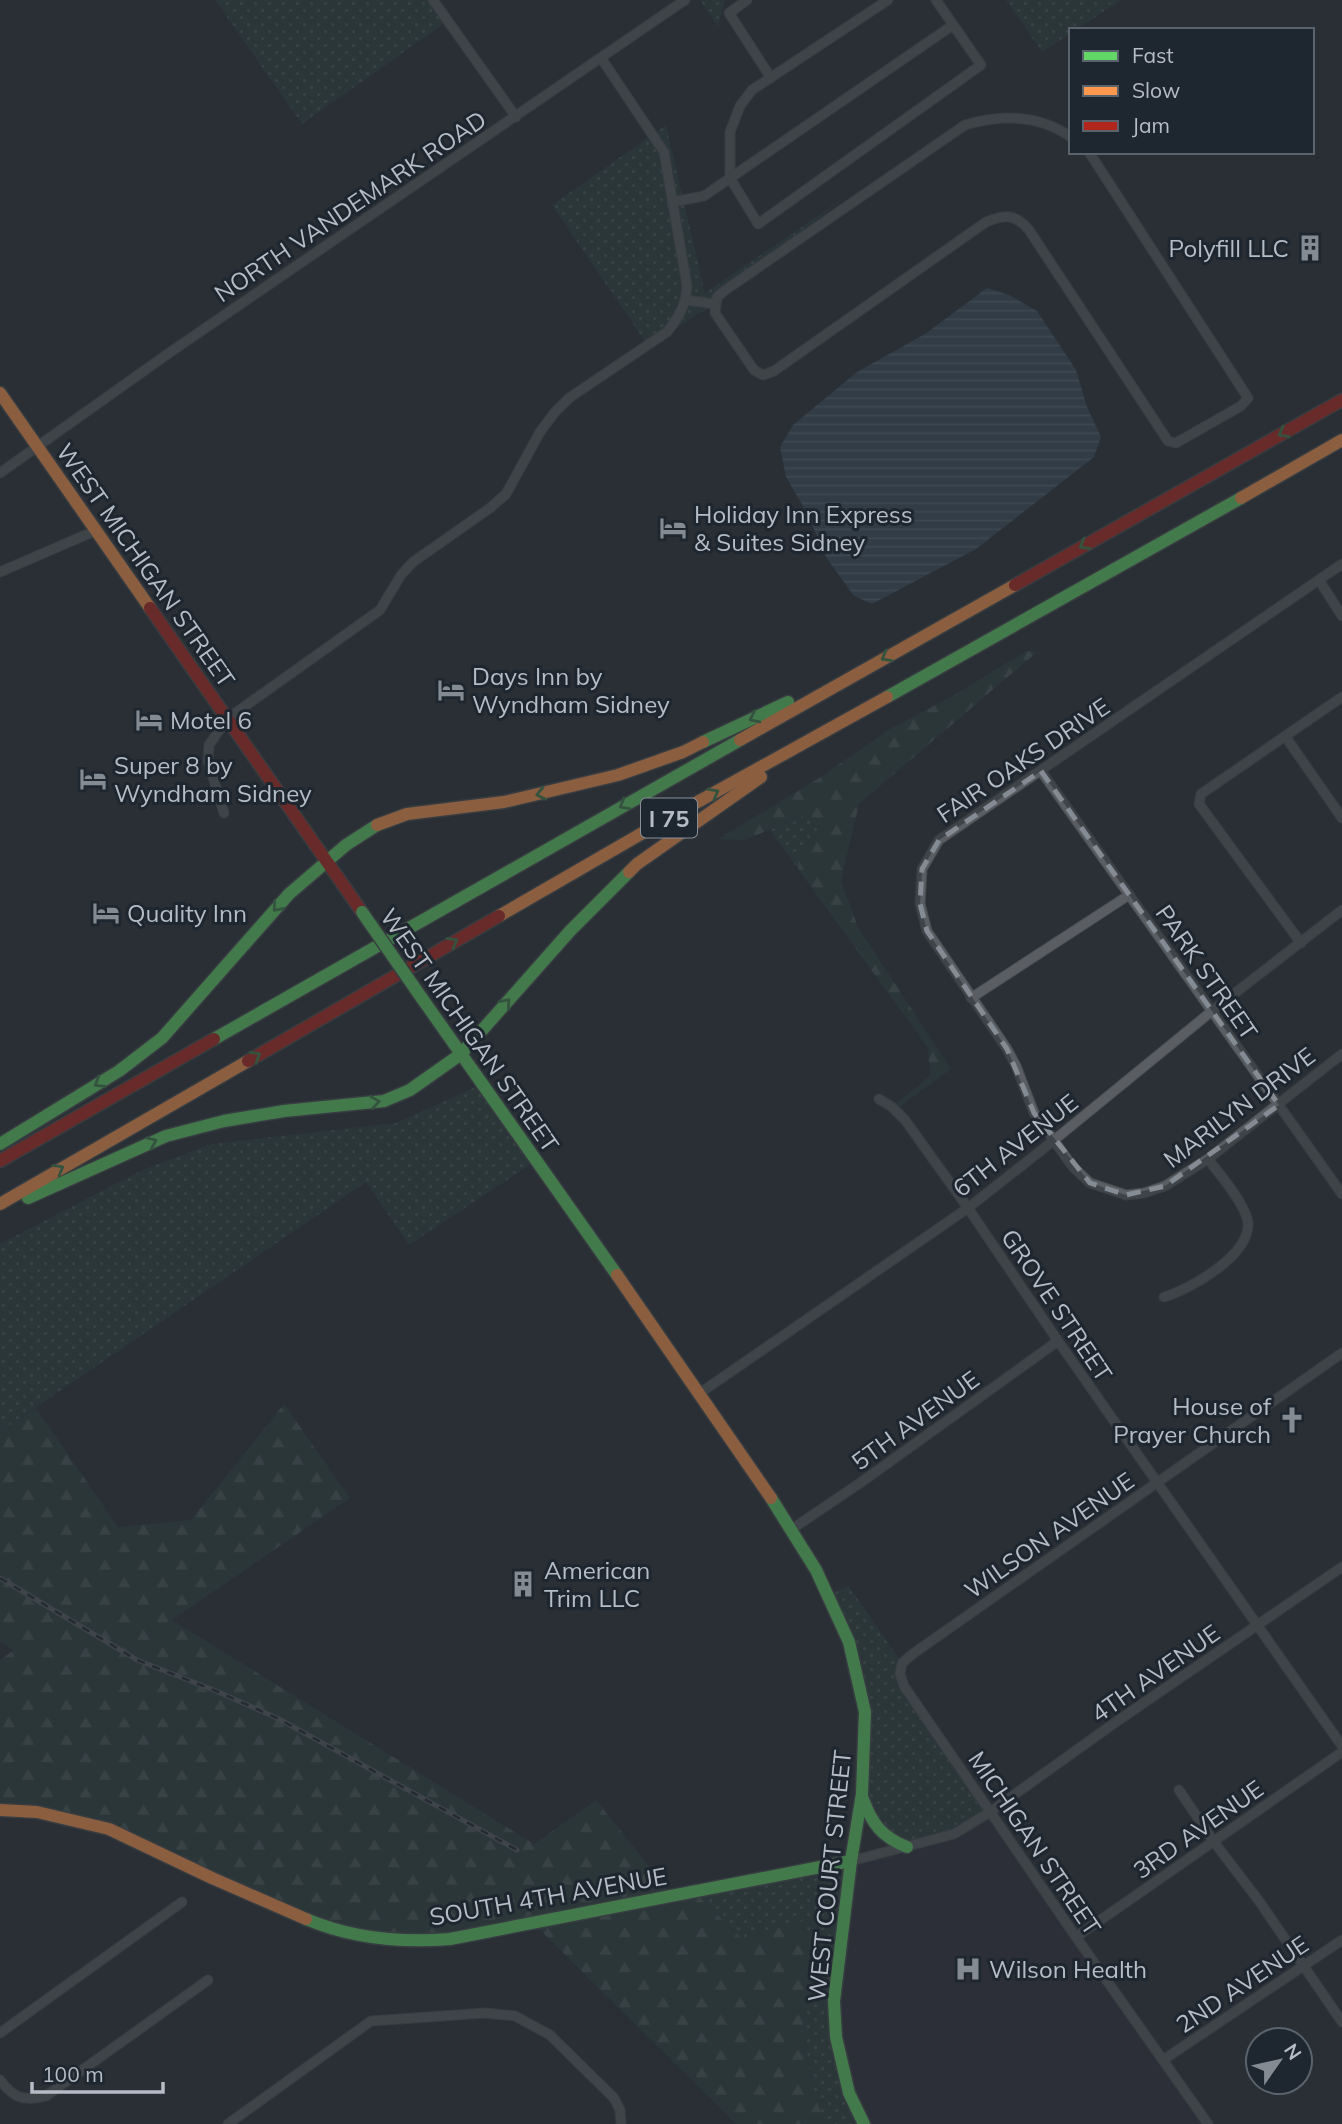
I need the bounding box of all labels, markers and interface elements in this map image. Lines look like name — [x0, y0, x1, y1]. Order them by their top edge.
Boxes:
legend — [1069, 28, 1314, 154]
text: Fast — [1132, 42, 1174, 68]
text: Slow — [1132, 77, 1180, 103]
street label: NORTH VANDEMARK ROAD — [208, 104, 492, 308]
text: Jam — [1132, 112, 1170, 138]
place label: Polyfill LLC — [1168, 233, 1289, 263]
building icon: Polyfill LLC — [1295, 233, 1325, 263]
one-way arrow — [1277, 425, 1290, 438]
street label: WEST MICHIGAN STREET — [50, 437, 242, 693]
place label: Holiday Inn Express & Suites Sidney — [694, 499, 913, 557]
hotel icon: Holiday Inn Express & Suites Sidney — [658, 513, 688, 543]
one-way arrow — [1079, 537, 1092, 550]
one-way arrow — [881, 649, 894, 662]
place label: Days Inn by Wyndham Sidney — [472, 661, 670, 719]
hotel icon: Days Inn by Wyndham Sidney — [436, 675, 466, 705]
street label: FAIR OAKS DRIVE — [931, 691, 1115, 829]
hotel icon: Motel 6 — [134, 705, 164, 735]
place label: Motel 6 — [170, 705, 252, 735]
one-way arrow — [749, 709, 761, 723]
place label: Super 8 by Wyndham Sidney — [114, 750, 312, 808]
hotel icon: Super 8 by Wyndham Sidney — [78, 764, 108, 794]
one-way arrow — [535, 785, 547, 800]
one-way arrow — [707, 788, 720, 801]
one-way arrow — [619, 797, 632, 810]
road number: I 75 — [641, 798, 697, 838]
hotel icon: Quality Inn — [91, 898, 121, 928]
place label: Quality Inn — [127, 898, 247, 928]
one-way arrow — [273, 899, 285, 912]
street label: PARK STREET — [1149, 899, 1265, 1046]
street label: WEST MICHIGAN STREET — [374, 902, 566, 1158]
one-way arrow — [446, 937, 459, 950]
one-way arrow — [498, 998, 510, 1011]
street label: MARILYN DRIVE — [1157, 1040, 1321, 1174]
one-way arrow — [249, 1051, 262, 1064]
one-way arrow — [94, 1075, 107, 1088]
street label: 6TH AVENUE — [947, 1087, 1083, 1203]
one-way arrow — [369, 1094, 380, 1109]
one-way arrow — [144, 1136, 157, 1150]
one-way arrow — [52, 1165, 65, 1178]
street label: GROVE STREET — [995, 1223, 1119, 1387]
street label: 5TH AVENUE — [845, 1364, 985, 1476]
place label: House of Prayer Church — [1113, 1391, 1272, 1449]
church icon: House of Prayer Church — [1277, 1405, 1307, 1435]
street label: WILSON AVENUE — [958, 1465, 1140, 1605]
place label: American Trim LLC — [544, 1555, 650, 1613]
building icon: American Trim LLC — [508, 1569, 538, 1599]
street label: 4TH AVENUE — [1085, 1618, 1225, 1728]
street label: MICHIGAN STREET — [962, 1745, 1108, 1941]
street label: WEST COURT STREET — [801, 1748, 857, 2003]
street label: 3RD AVENUE — [1127, 1773, 1269, 1885]
street label: SOUTH 4TH AVENUE — [427, 1860, 669, 1932]
street label: 2ND AVENUE — [1170, 1929, 1314, 2039]
hospital icon: Wilson Health — [953, 1954, 983, 1984]
place label: Wilson Health — [989, 1954, 1147, 1984]
north arrow — [1244, 2026, 1314, 2096]
text: N — [1279, 2039, 1307, 2064]
scale bar — [32, 2050, 163, 2094]
text: 100 m — [42, 2061, 104, 2087]

